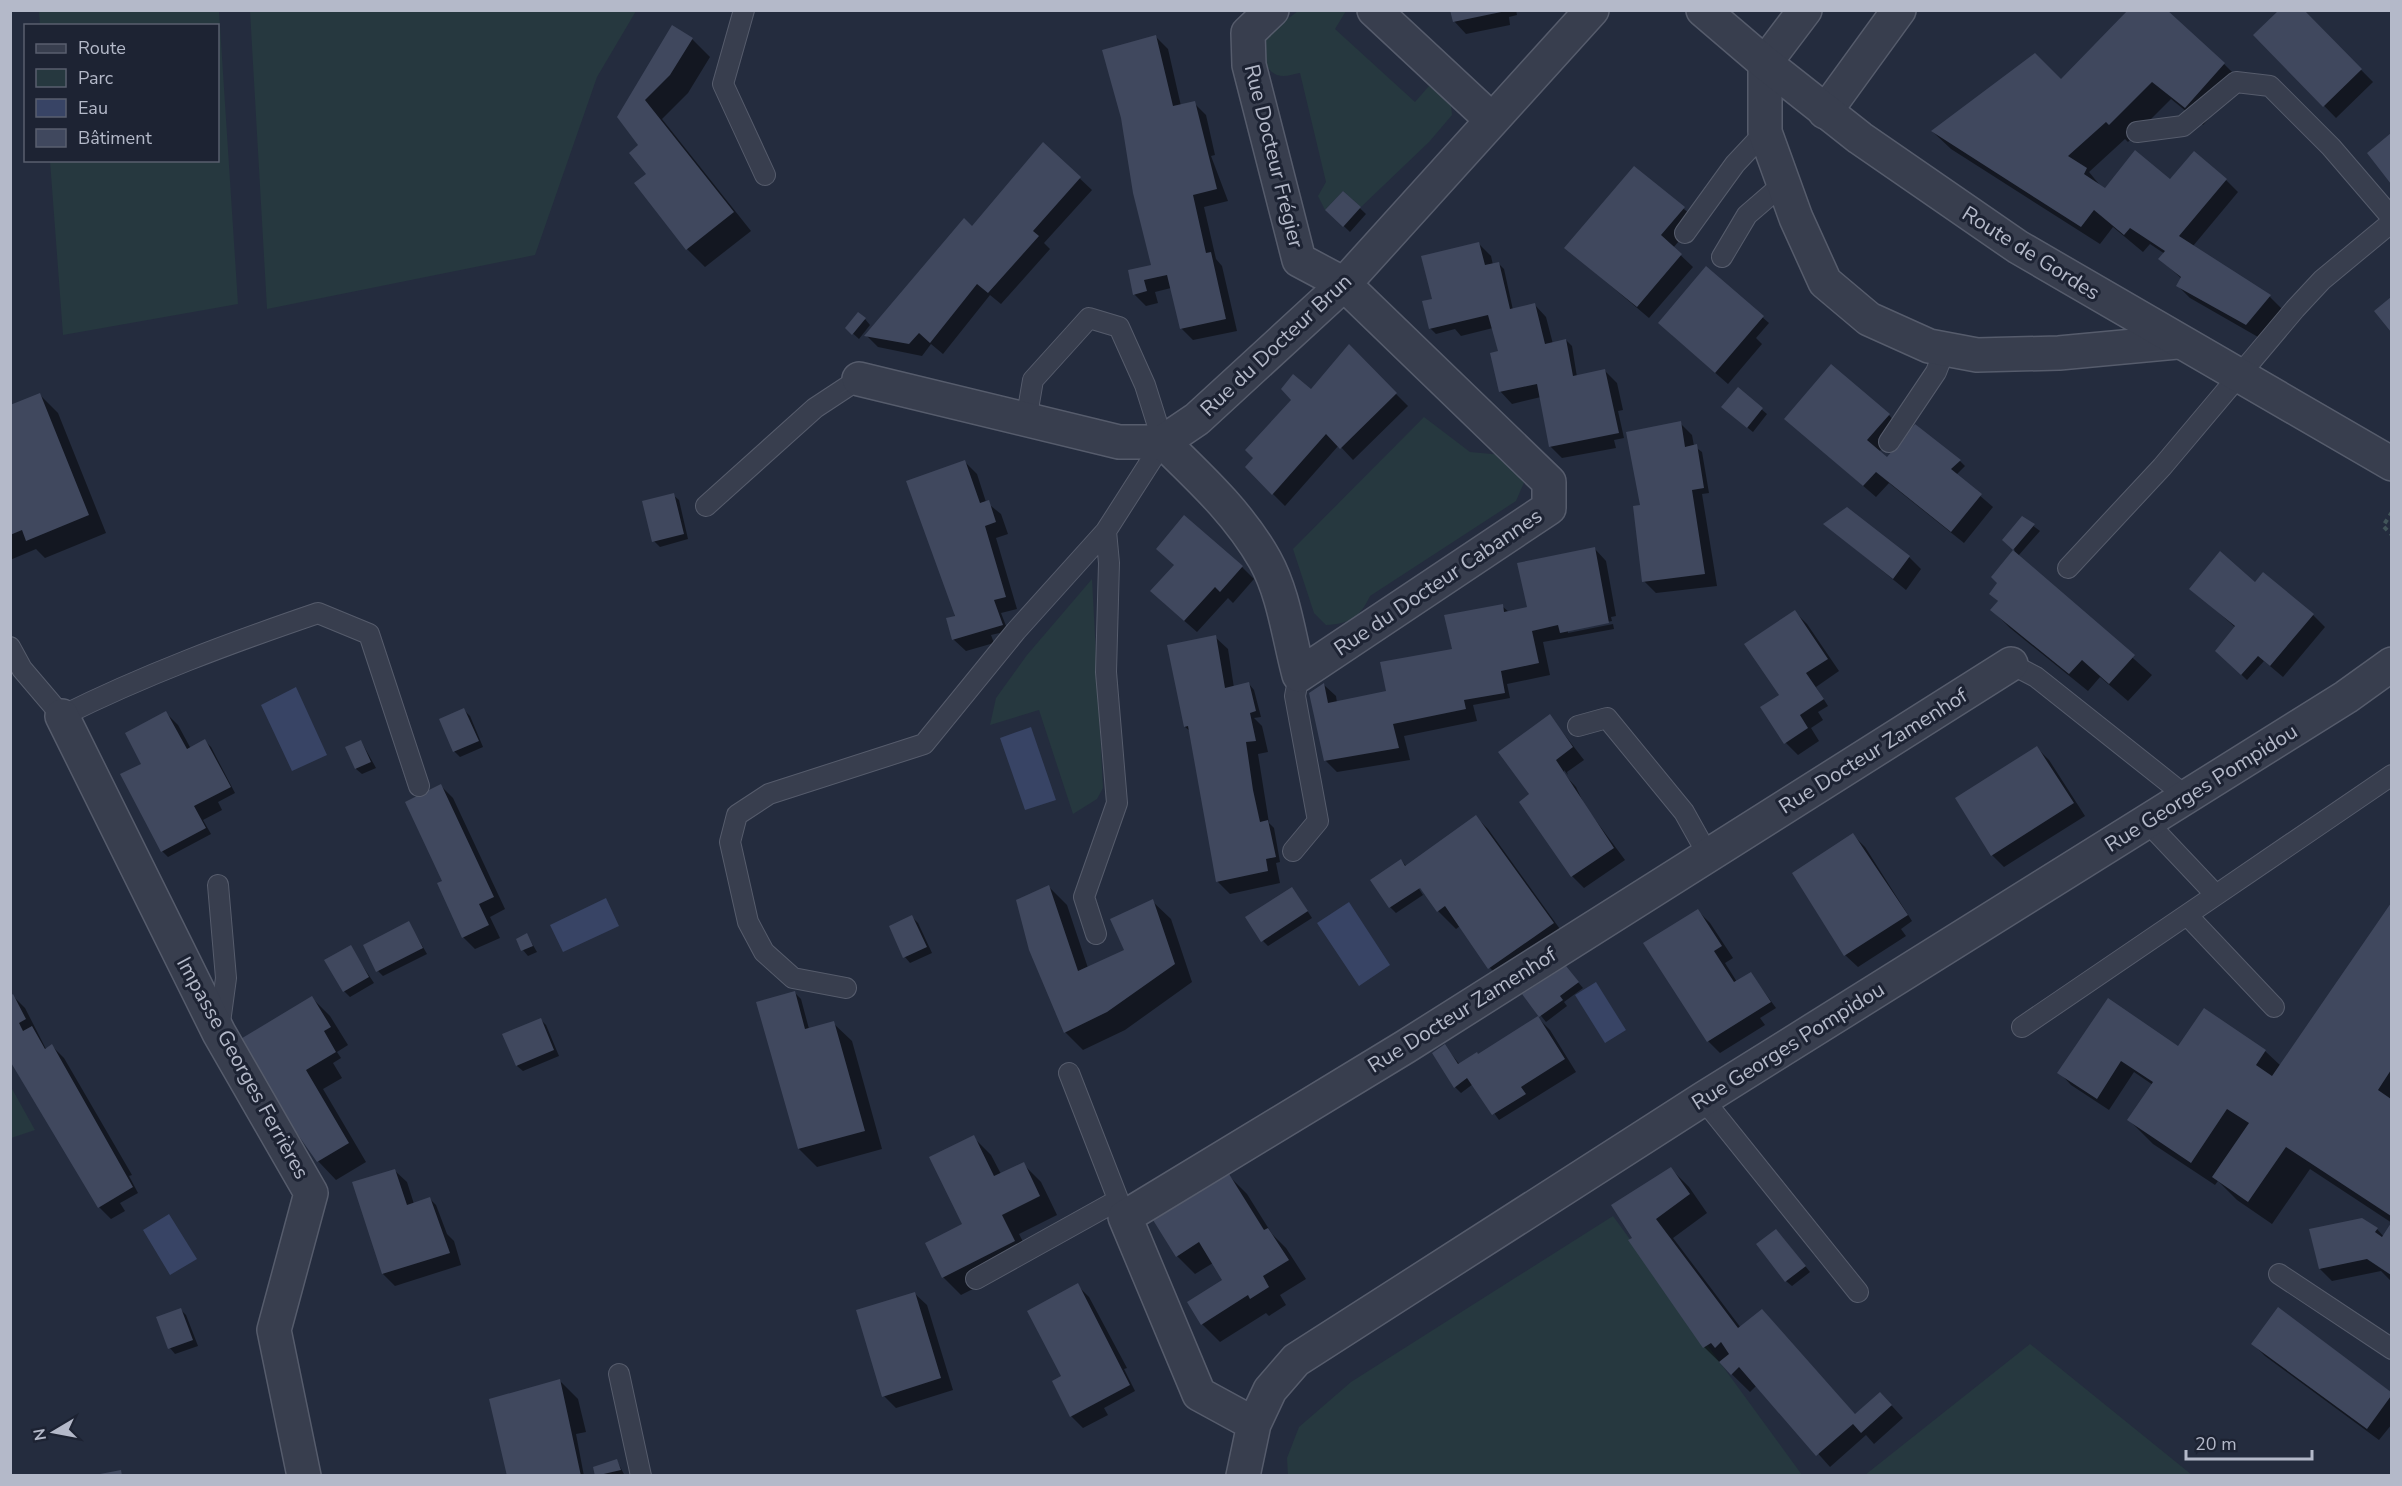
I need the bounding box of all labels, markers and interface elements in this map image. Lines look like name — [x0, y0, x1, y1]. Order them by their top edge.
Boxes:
legend — [24, 24, 219, 162]
text: Route — [78, 36, 126, 60]
street label: Rue Docteur Frégier — [1238, 61, 1310, 251]
text: Parc — [78, 66, 113, 90]
text: Eau — [78, 96, 108, 120]
text: Bâtiment — [78, 126, 152, 150]
street label: Route de Gordes — [1957, 199, 2105, 307]
street label: Rue du Docteur Brun — [1194, 267, 1358, 423]
street label: Rue du Docteur Cabannes — [1328, 502, 1548, 662]
street label: Rue Docteur Zamenhof — [1773, 681, 1973, 820]
street label: Rue Georges Pompidou — [2099, 717, 2303, 859]
street label: Rue Docteur Zamenhof — [1362, 940, 1562, 1079]
street label: Impasse Georges Ferrières — [170, 952, 316, 1184]
street label: Rue Georges Pompidou — [1686, 975, 1890, 1117]
north arrow — [24, 1402, 84, 1462]
scale bar — [2186, 1423, 2312, 1461]
text: N — [28, 1427, 52, 1442]
text: 20 m — [2195, 1432, 2237, 1456]

